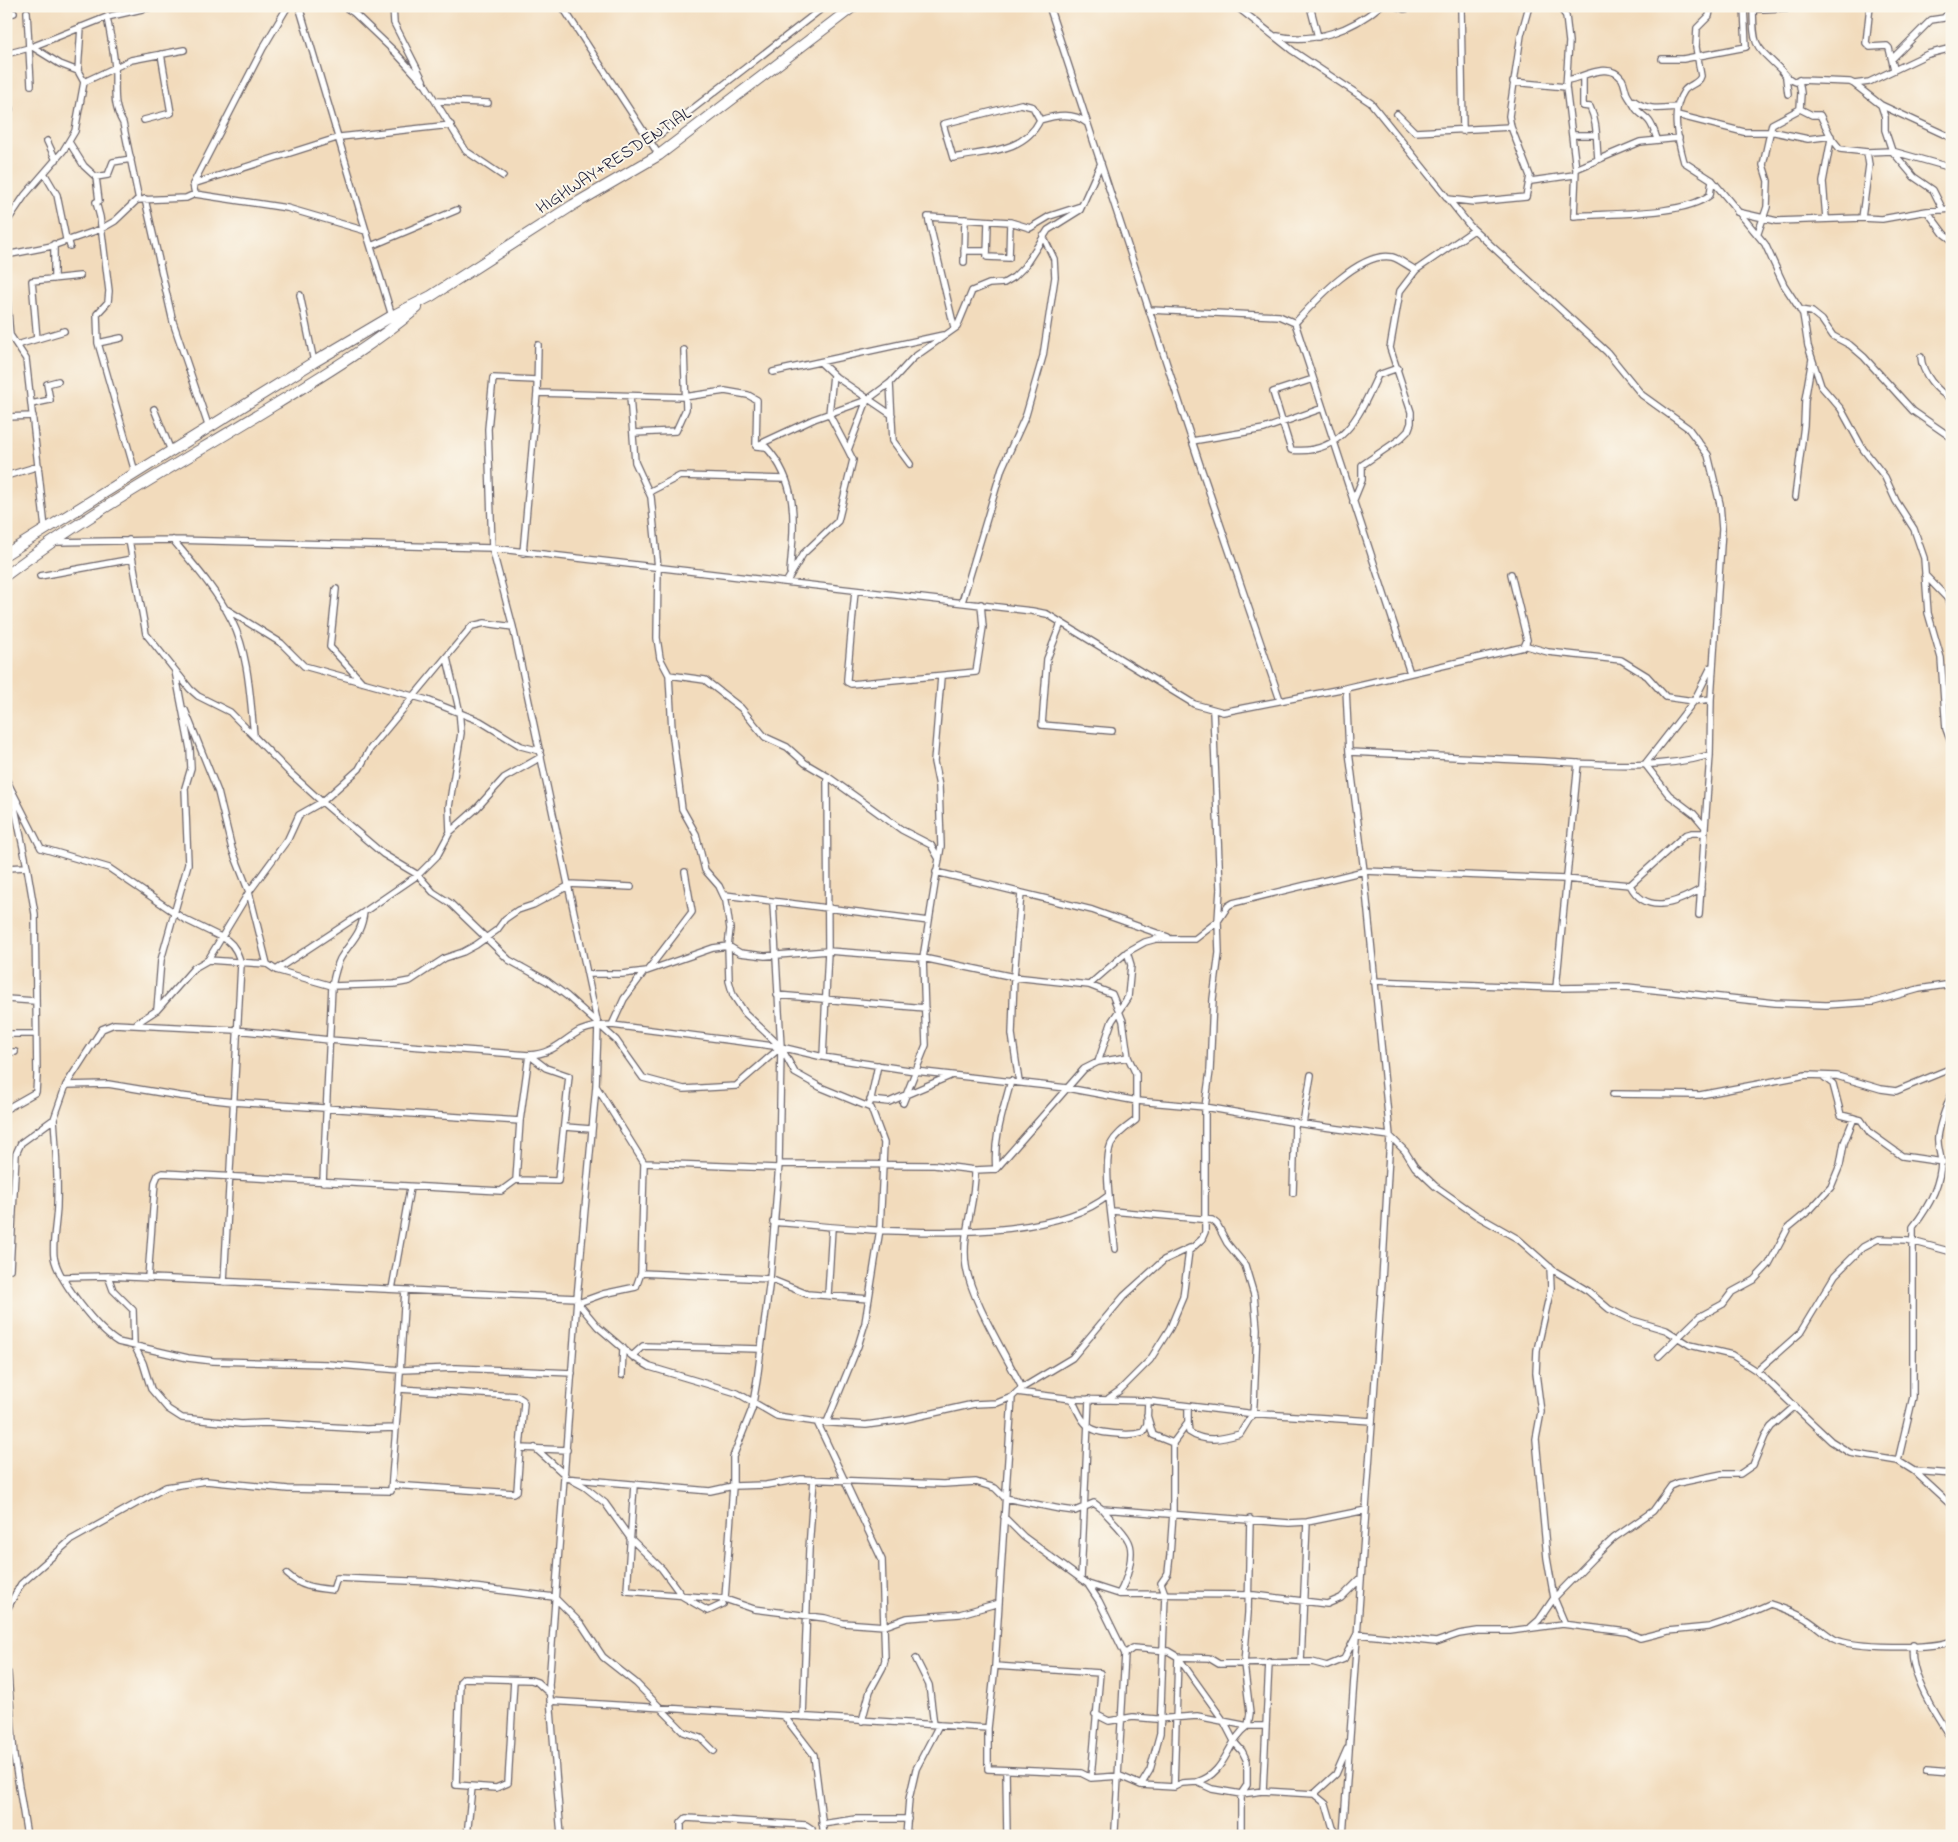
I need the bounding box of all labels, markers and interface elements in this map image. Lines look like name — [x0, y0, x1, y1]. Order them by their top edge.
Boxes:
street label: HIGHWAY+RESDENTIAL — [531, 101, 697, 222]

